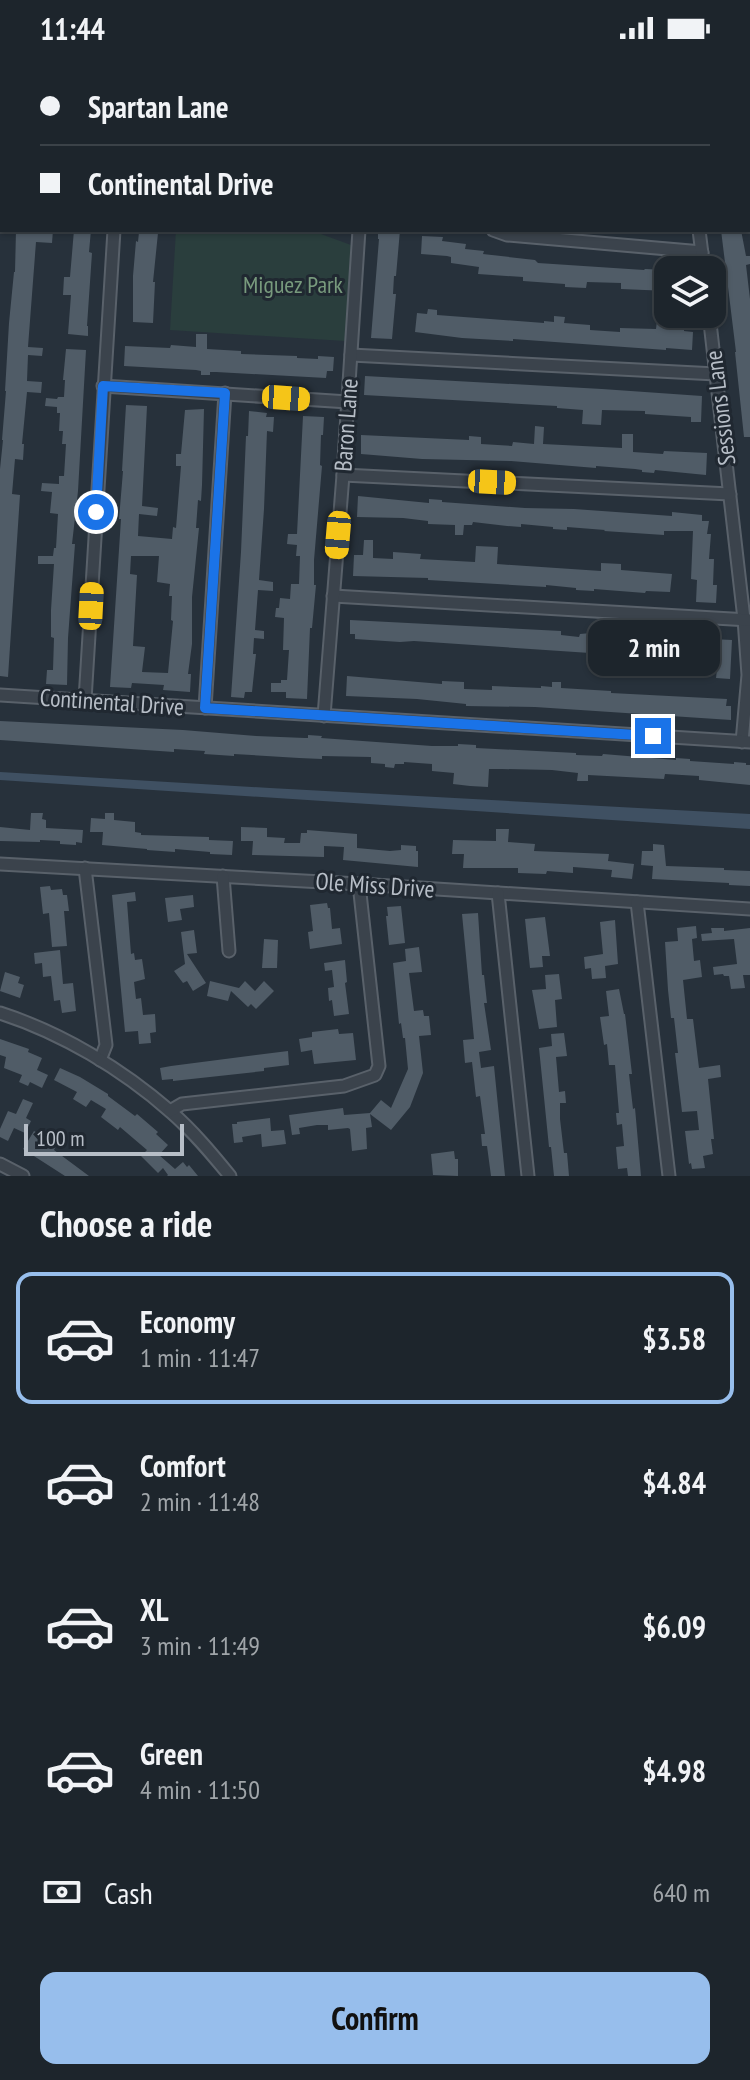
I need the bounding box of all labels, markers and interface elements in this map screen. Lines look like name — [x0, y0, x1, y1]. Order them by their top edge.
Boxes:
text: 11:44 — [40, 9, 105, 48]
text: Spartan Lane — [88, 87, 229, 126]
text: Continental Drive — [88, 164, 274, 203]
map controls — [654, 256, 726, 328]
button: layers — [654, 256, 726, 328]
park label: Miguez Park — [243, 269, 344, 300]
street label: Sessions Lane — [698, 349, 742, 467]
street label: Baron Lane — [327, 377, 365, 473]
car — [261, 384, 311, 412]
car — [467, 469, 517, 495]
route start — [78, 494, 114, 530]
car — [324, 510, 352, 560]
car — [78, 581, 104, 631]
callout: 2 min — [587, 620, 719, 676]
text: 2 min — [628, 631, 680, 664]
street label: Continental Drive — [39, 681, 185, 723]
route end — [635, 718, 671, 754]
street label: Ole Miss Drive — [314, 865, 436, 905]
scale bar — [24, 1120, 184, 1156]
text: 100 m — [36, 1124, 85, 1152]
text: Choose a ride — [40, 1200, 212, 1247]
icon: car — [44, 1302, 116, 1374]
text: Economy — [140, 1302, 235, 1341]
text: $3.58 — [642, 1319, 706, 1358]
text: 1 min · 11:47 — [140, 1341, 260, 1374]
icon: car — [44, 1446, 116, 1518]
text: Comfort — [140, 1446, 226, 1485]
text: $4.84 — [642, 1463, 706, 1502]
text: 2 min · 11:48 — [140, 1485, 260, 1518]
icon: car — [44, 1590, 116, 1662]
text: XL — [140, 1590, 169, 1629]
text: $6.09 — [642, 1607, 706, 1646]
text: 3 min · 11:49 — [140, 1629, 260, 1662]
icon: car — [44, 1734, 116, 1806]
text: Green — [140, 1734, 203, 1773]
text: $4.98 — [642, 1751, 706, 1790]
text: 4 min · 11:50 — [140, 1773, 260, 1806]
icon: cash — [40, 1870, 84, 1914]
text: Cash — [104, 1873, 153, 1912]
text: 640 m — [652, 1876, 710, 1909]
button: Confirm — [40, 1972, 710, 2064]

